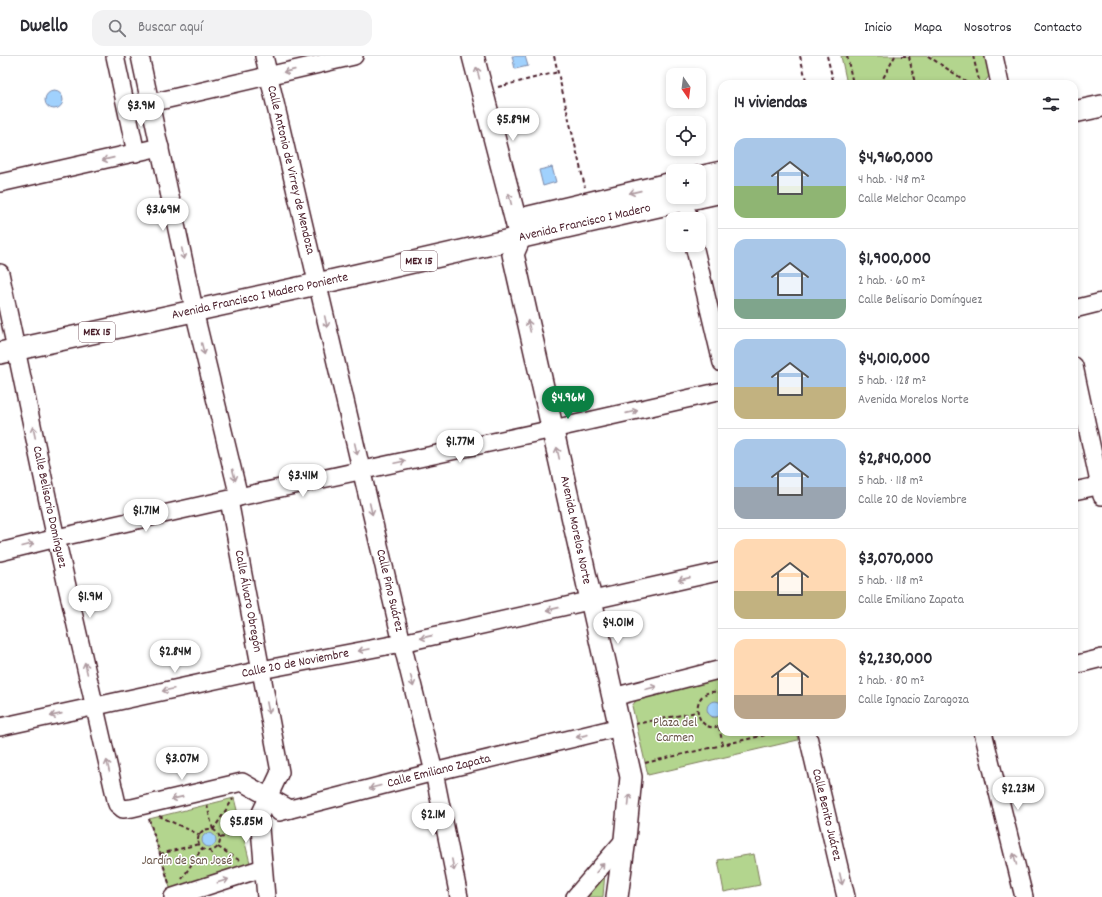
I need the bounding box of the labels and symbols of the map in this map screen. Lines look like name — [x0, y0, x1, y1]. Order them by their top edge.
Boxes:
one-way arrow — [283, 67, 296, 75]
one-way arrow — [474, 67, 481, 80]
north arrow — [666, 68, 706, 108]
street label: Calle Antonio de Virrey de Mendoza — [262, 84, 320, 257]
pin: $3.9M — [113, 94, 169, 128]
pin: $5.89M — [480, 108, 546, 142]
one-way arrow — [102, 156, 115, 164]
one-way arrow — [629, 189, 642, 196]
one-way arrow — [506, 193, 514, 206]
pin: $3.69M — [130, 198, 196, 232]
street label: Avenida Francisco I Madero — [517, 199, 653, 247]
one-way arrow — [179, 247, 187, 260]
road number: MEX 15 — [401, 251, 437, 271]
street label: Avenida Francisco I Madero Poniente — [170, 268, 350, 325]
one-way arrow — [323, 315, 331, 328]
one-way arrow — [525, 320, 533, 333]
road number: MEX 15 — [79, 322, 115, 342]
one-way arrow — [200, 342, 208, 355]
pin: $4.96M — [535, 386, 601, 420]
one-way arrow — [625, 407, 638, 415]
one-way arrow — [30, 426, 38, 439]
pin: $1.77M — [427, 430, 493, 464]
one-way arrow — [353, 442, 361, 455]
street label: Calle Belisario Domínguez — [27, 444, 72, 570]
one-way arrow — [554, 447, 562, 460]
one-way arrow — [393, 458, 406, 466]
pin: $3.41M — [270, 464, 336, 498]
one-way arrow — [230, 468, 238, 481]
street label: Avenida Morelos Norte — [554, 474, 596, 586]
pin: $1.71M — [113, 499, 179, 533]
one-way arrow — [367, 502, 375, 515]
one-way arrow — [22, 541, 35, 549]
street label: Calle Pino Suárez — [371, 547, 409, 634]
street label: Calle Álvaro Obregón — [229, 549, 267, 654]
one-way arrow — [678, 576, 691, 584]
pin: $1.9M — [62, 585, 118, 619]
one-way arrow — [547, 605, 560, 613]
pin: $4.01M — [585, 611, 651, 645]
one-way arrow — [420, 634, 433, 642]
pin: $2.84M — [142, 640, 208, 674]
street label: Calle 20 de Noviembre — [240, 644, 351, 683]
one-way arrow — [358, 646, 371, 654]
one-way arrow — [81, 662, 89, 675]
one-way arrow — [408, 674, 416, 687]
one-way arrow — [644, 683, 657, 691]
one-way arrow — [162, 687, 175, 695]
one-way arrow — [264, 701, 272, 714]
one-way arrow — [50, 711, 63, 719]
park label: Plaza del Carmen — [653, 714, 697, 748]
one-way arrow — [576, 733, 589, 741]
pin: $3.07M — [149, 747, 215, 781]
street label: Calle Emiliano Zapata — [385, 749, 493, 793]
one-way arrow — [104, 760, 112, 773]
street label: Calle Benito Juárez — [807, 767, 847, 863]
pin: $2.23M — [985, 777, 1051, 811]
one-way arrow — [368, 784, 381, 792]
one-way arrow — [171, 794, 184, 802]
one-way arrow — [625, 794, 633, 807]
pin: $2.1M — [405, 803, 461, 837]
pin: $5.85M — [213, 810, 279, 844]
park label: Jardín de San José — [142, 852, 233, 871]
one-way arrow — [1010, 853, 1018, 866]
one-way arrow — [449, 858, 457, 871]
one-way arrow — [595, 863, 605, 873]
one-way arrow — [838, 872, 846, 885]
one-way arrow — [217, 877, 230, 884]

